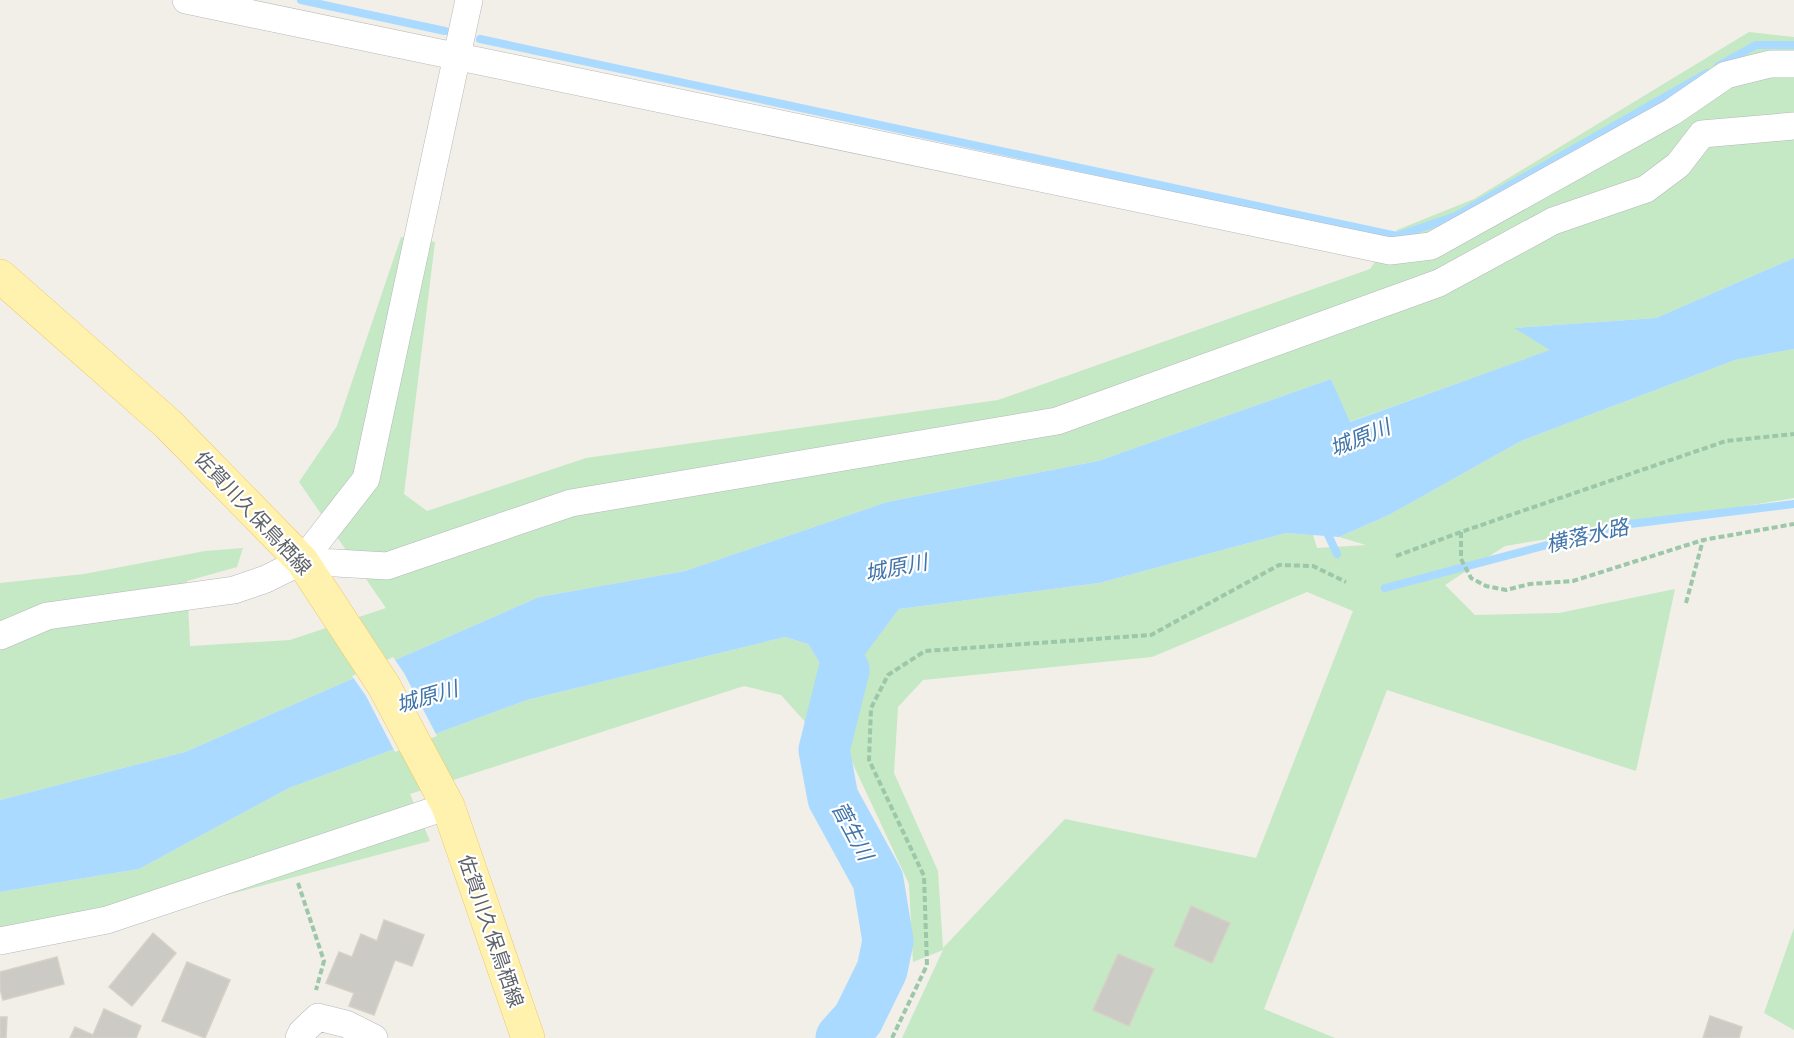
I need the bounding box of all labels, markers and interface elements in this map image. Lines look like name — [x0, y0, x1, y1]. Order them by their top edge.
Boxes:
water label: 城原川 — [1326, 413, 1396, 462]
street label: 佐賀川久保鳥栖線 — [190, 446, 316, 580]
water label: 横落水路 — [1543, 513, 1633, 558]
water label: 城原川 — [863, 549, 931, 587]
water label: 城原川 — [393, 675, 463, 718]
water label: 菅生川 — [826, 797, 879, 867]
street label: 佐賀川久保鳥栖線 — [454, 851, 528, 1011]

